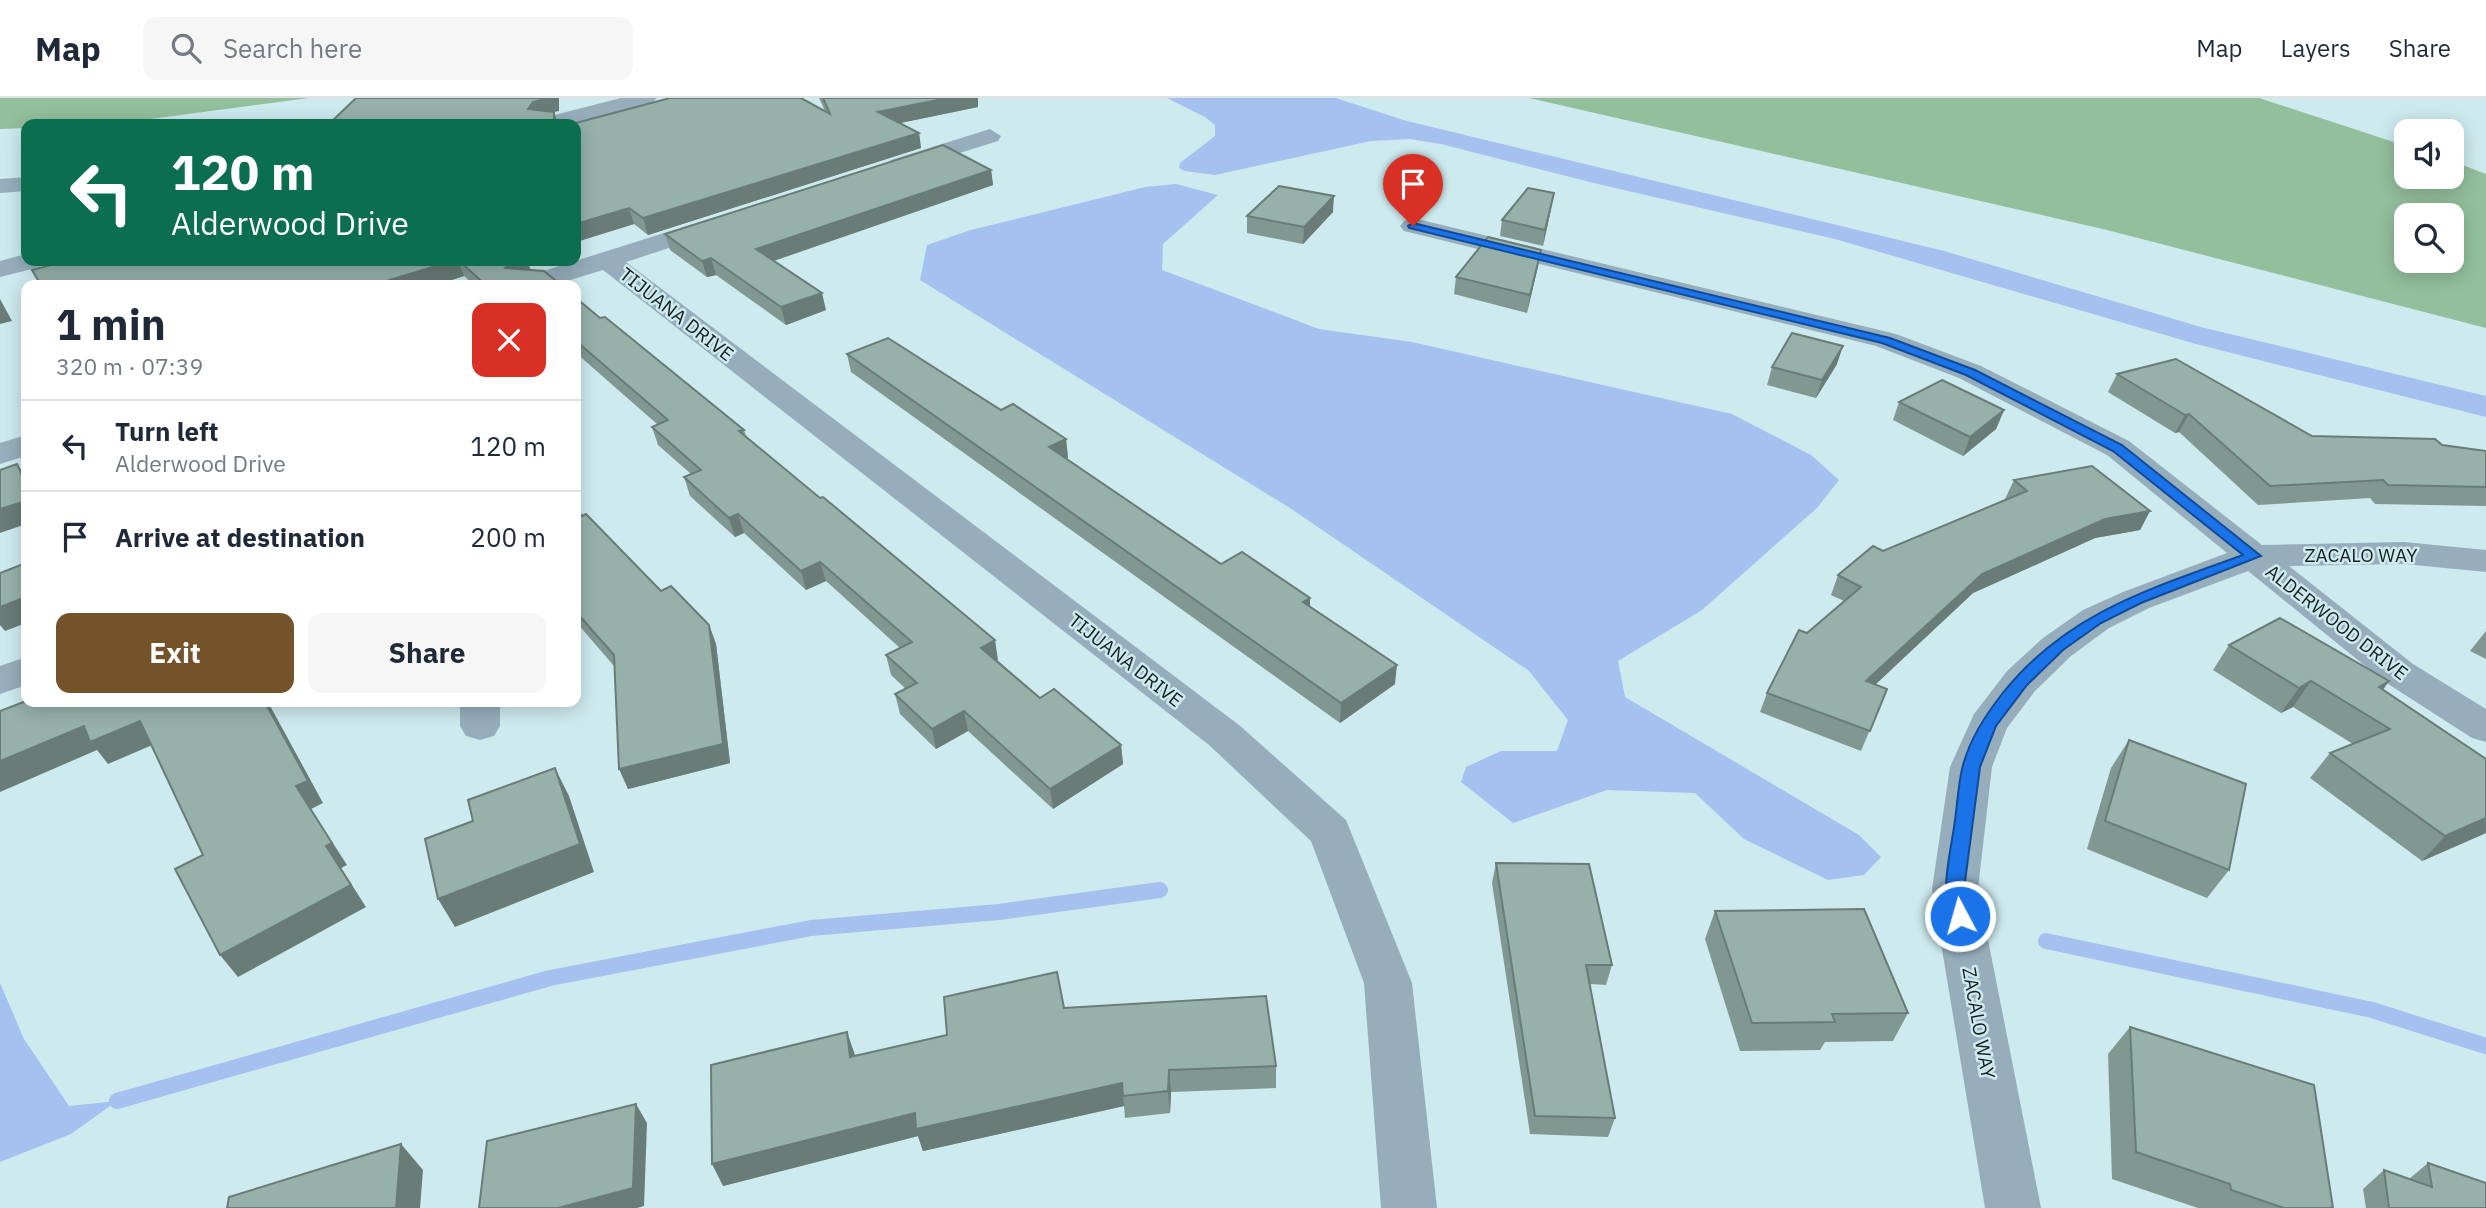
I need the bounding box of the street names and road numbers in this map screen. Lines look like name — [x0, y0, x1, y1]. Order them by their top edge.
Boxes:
street label: TIJUANA DRIVE — [615, 262, 739, 366]
street label: ZACALO WAY — [2304, 543, 2418, 567]
street label: ALDERWOOD DRIVE — [2261, 559, 2413, 685]
street label: TIJUANA DRIVE — [1064, 608, 1188, 712]
street label: ZACALO WAY — [1957, 965, 2001, 1081]

